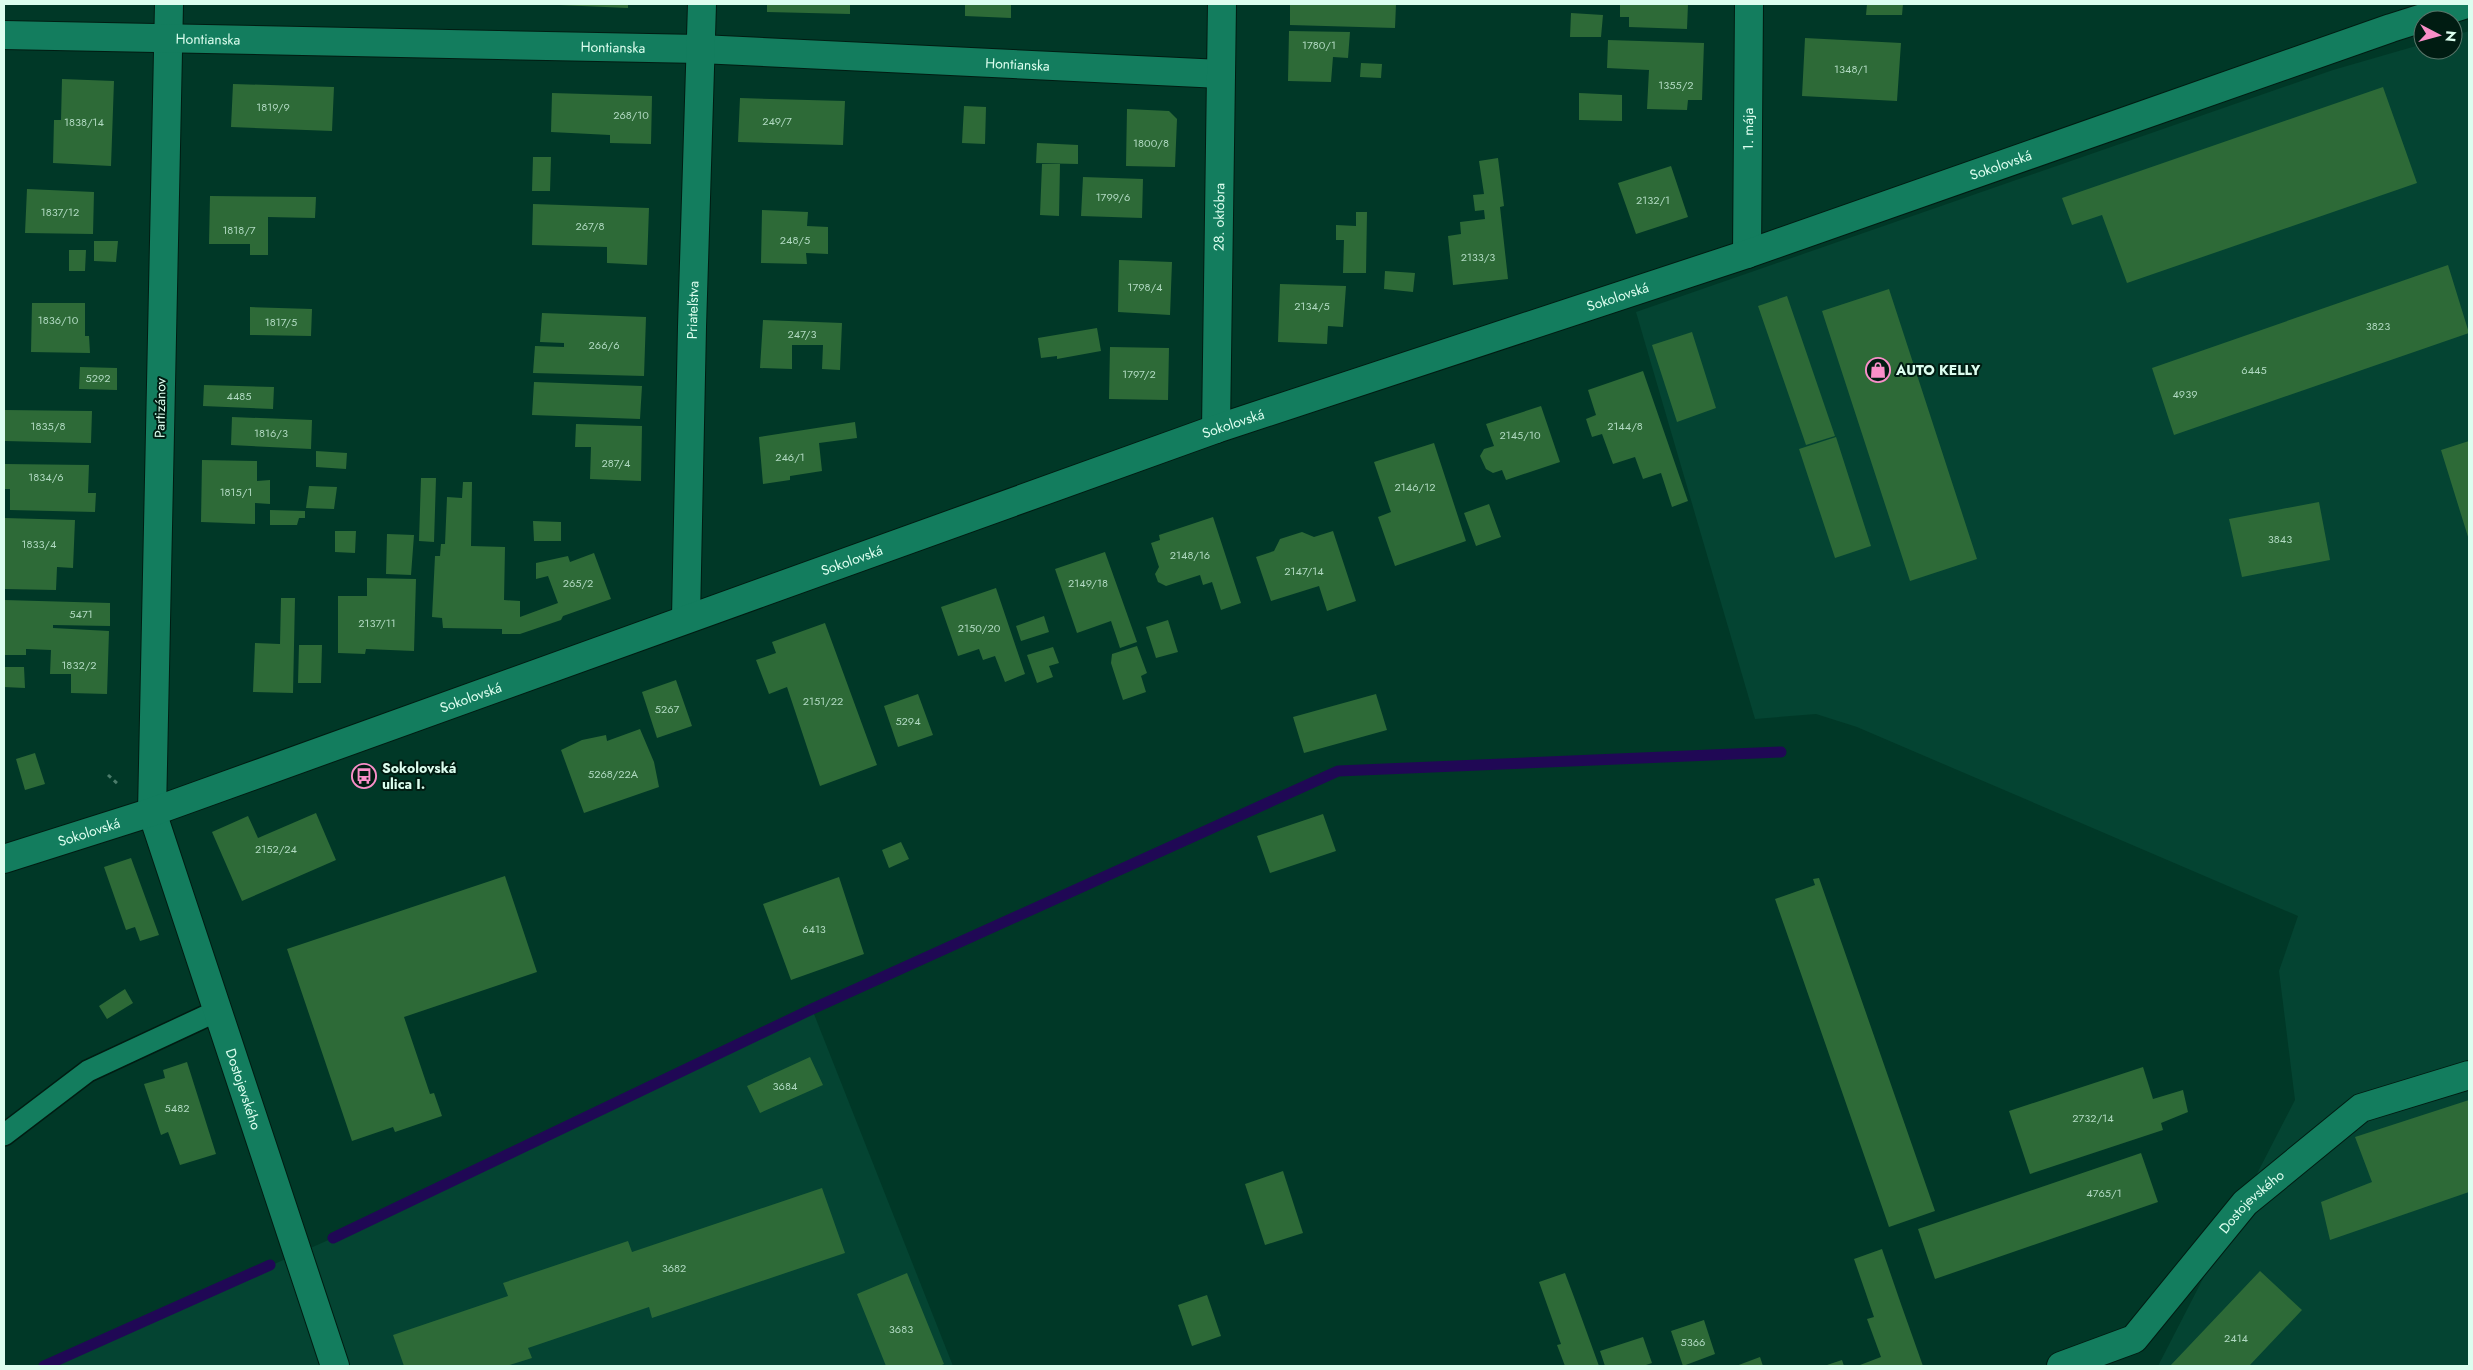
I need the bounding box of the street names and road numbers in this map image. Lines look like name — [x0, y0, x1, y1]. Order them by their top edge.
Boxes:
street label: Hontianska — [175, 28, 241, 50]
street label: Hontianska — [580, 37, 645, 58]
street label: Hontianska — [985, 53, 1050, 76]
street label: 1. mája — [1738, 108, 1758, 150]
street label: Sokolovská — [1967, 145, 2034, 185]
street label: 28. októbra — [1209, 183, 1229, 251]
street label: Sokolovská — [1584, 277, 1651, 316]
street label: Priateľstva — [682, 281, 703, 339]
street label: Partizánov — [149, 377, 171, 438]
street label: Sokolovská — [1199, 404, 1267, 443]
street label: Sokolovská — [818, 540, 885, 580]
street label: Sokolovská — [437, 677, 504, 718]
street label: Sokolovská — [55, 813, 123, 851]
street label: Dostojevského — [221, 1046, 266, 1133]
street label: Dostojevského — [2214, 1165, 2289, 1238]

